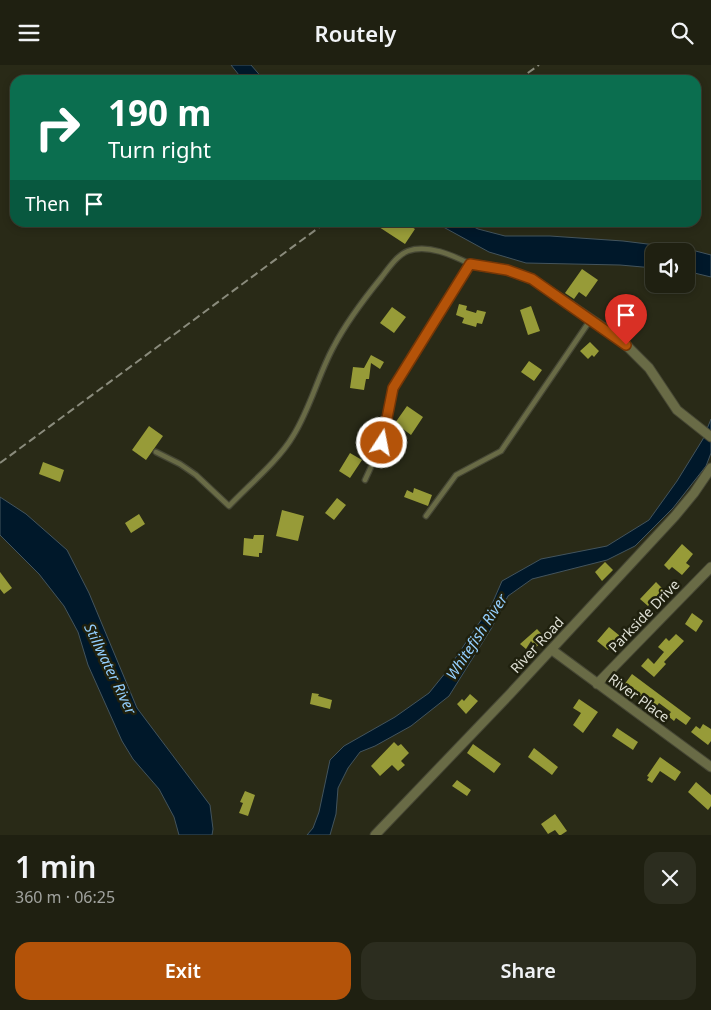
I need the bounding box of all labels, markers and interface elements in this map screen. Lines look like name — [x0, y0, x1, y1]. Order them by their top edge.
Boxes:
text: Routely — [315, 18, 396, 48]
icon: menu — [15, 19, 43, 47]
icon: search — [668, 19, 696, 47]
text: 190 m — [108, 89, 211, 136]
icon: right — [25, 95, 90, 160]
text: Turn right — [108, 134, 211, 164]
icon: arrive — [80, 190, 108, 218]
text: Then — [25, 191, 70, 217]
map controls — [645, 243, 695, 293]
button: sound — [645, 243, 695, 293]
pin — [605, 294, 647, 345]
icon: arrive — [612, 301, 640, 329]
position arrow — [355, 416, 407, 468]
street label: Parkside Drive — [604, 575, 683, 656]
water label: Whitefish River — [441, 589, 512, 683]
street label: River Road — [506, 612, 568, 677]
water label: Stillwater River — [80, 620, 142, 718]
street label: River Place — [605, 669, 674, 726]
text: 1 min — [15, 846, 96, 887]
button: close — [644, 852, 696, 904]
text: 360 m · 06:25 — [15, 886, 115, 908]
button: Exit — [15, 942, 351, 1000]
button: Share — [361, 942, 696, 1000]

